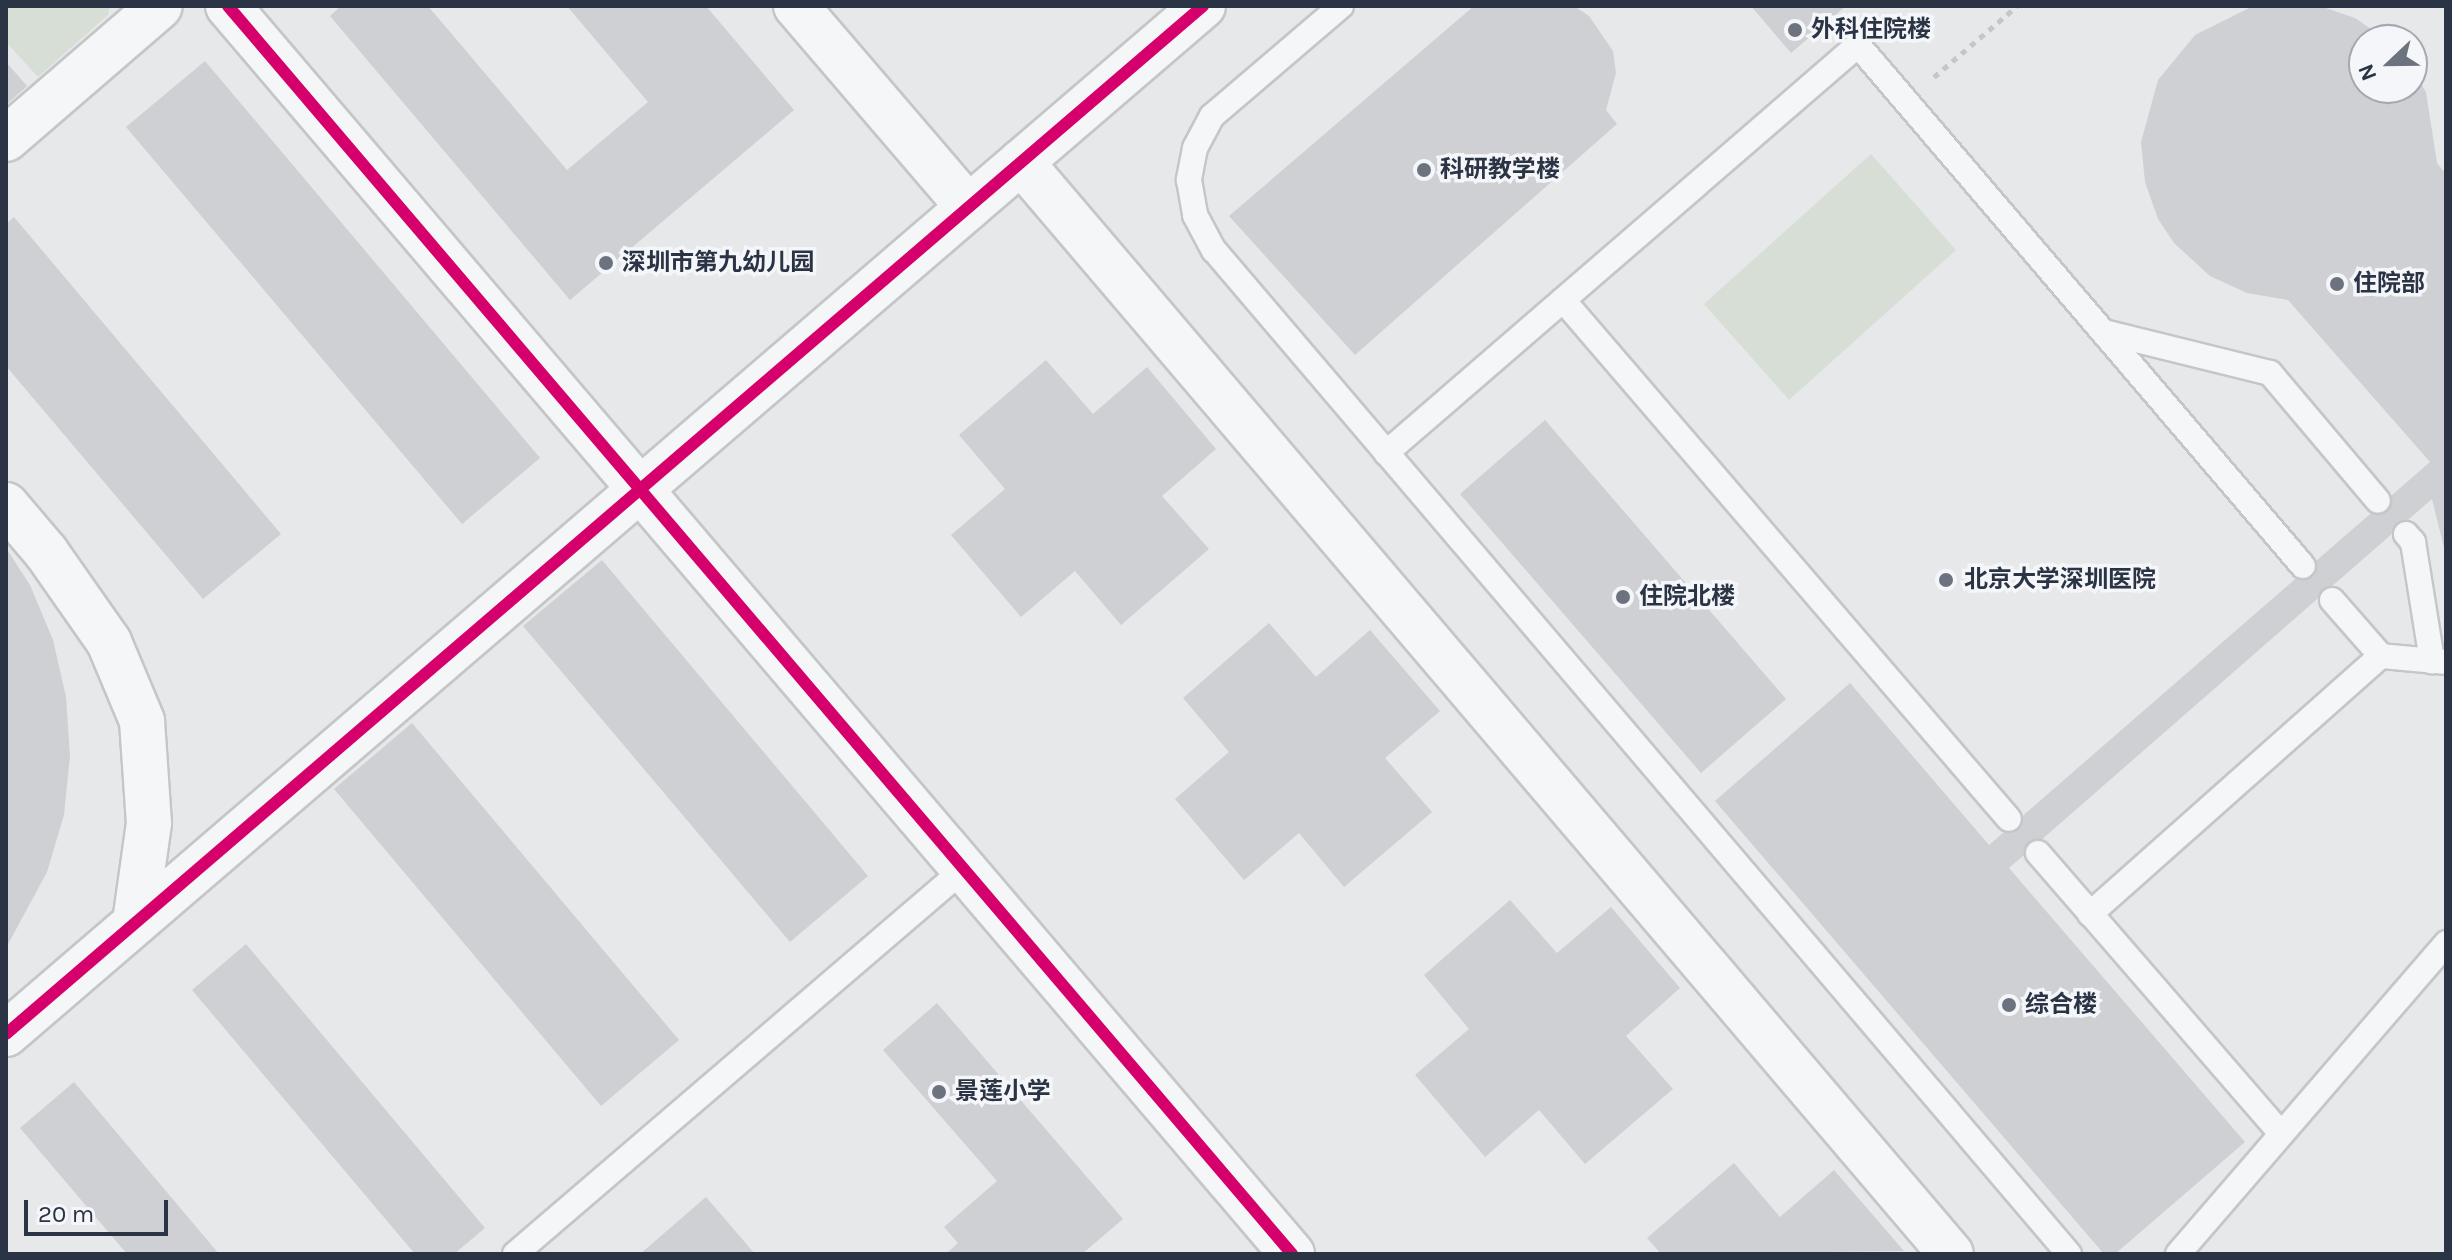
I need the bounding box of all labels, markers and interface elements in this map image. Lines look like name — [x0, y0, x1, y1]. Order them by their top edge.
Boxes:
place label: 外科住院楼 — [1811, 16, 1931, 44]
marker: 外科住院楼 — [1786, 21, 1804, 39]
north arrow — [2348, 24, 2428, 104]
text: N — [2353, 60, 2383, 84]
place label: 科研教学楼 — [1440, 156, 1560, 184]
marker: 科研教学楼 — [1415, 161, 1433, 179]
place label: 深圳市第九幼儿园 — [622, 249, 814, 277]
marker: 深圳市第九幼儿园 — [597, 254, 615, 272]
place label: 住院部 — [2353, 270, 2425, 298]
marker: 住院部 — [2328, 275, 2346, 293]
place label: 北京大学深圳医院 — [1964, 566, 2156, 594]
marker: 北京大学深圳医院 — [1935, 569, 1957, 591]
place label: 住院北楼 — [1639, 583, 1735, 611]
marker: 住院北楼 — [1614, 588, 1632, 606]
place label: 综合楼 — [2025, 991, 2097, 1019]
marker: 综合楼 — [2000, 996, 2018, 1014]
place label: 景莲小学 — [955, 1078, 1051, 1106]
marker: 景莲小学 — [930, 1083, 948, 1101]
scale bar — [28, 1184, 172, 1234]
text: 20 m — [38, 1200, 94, 1228]

